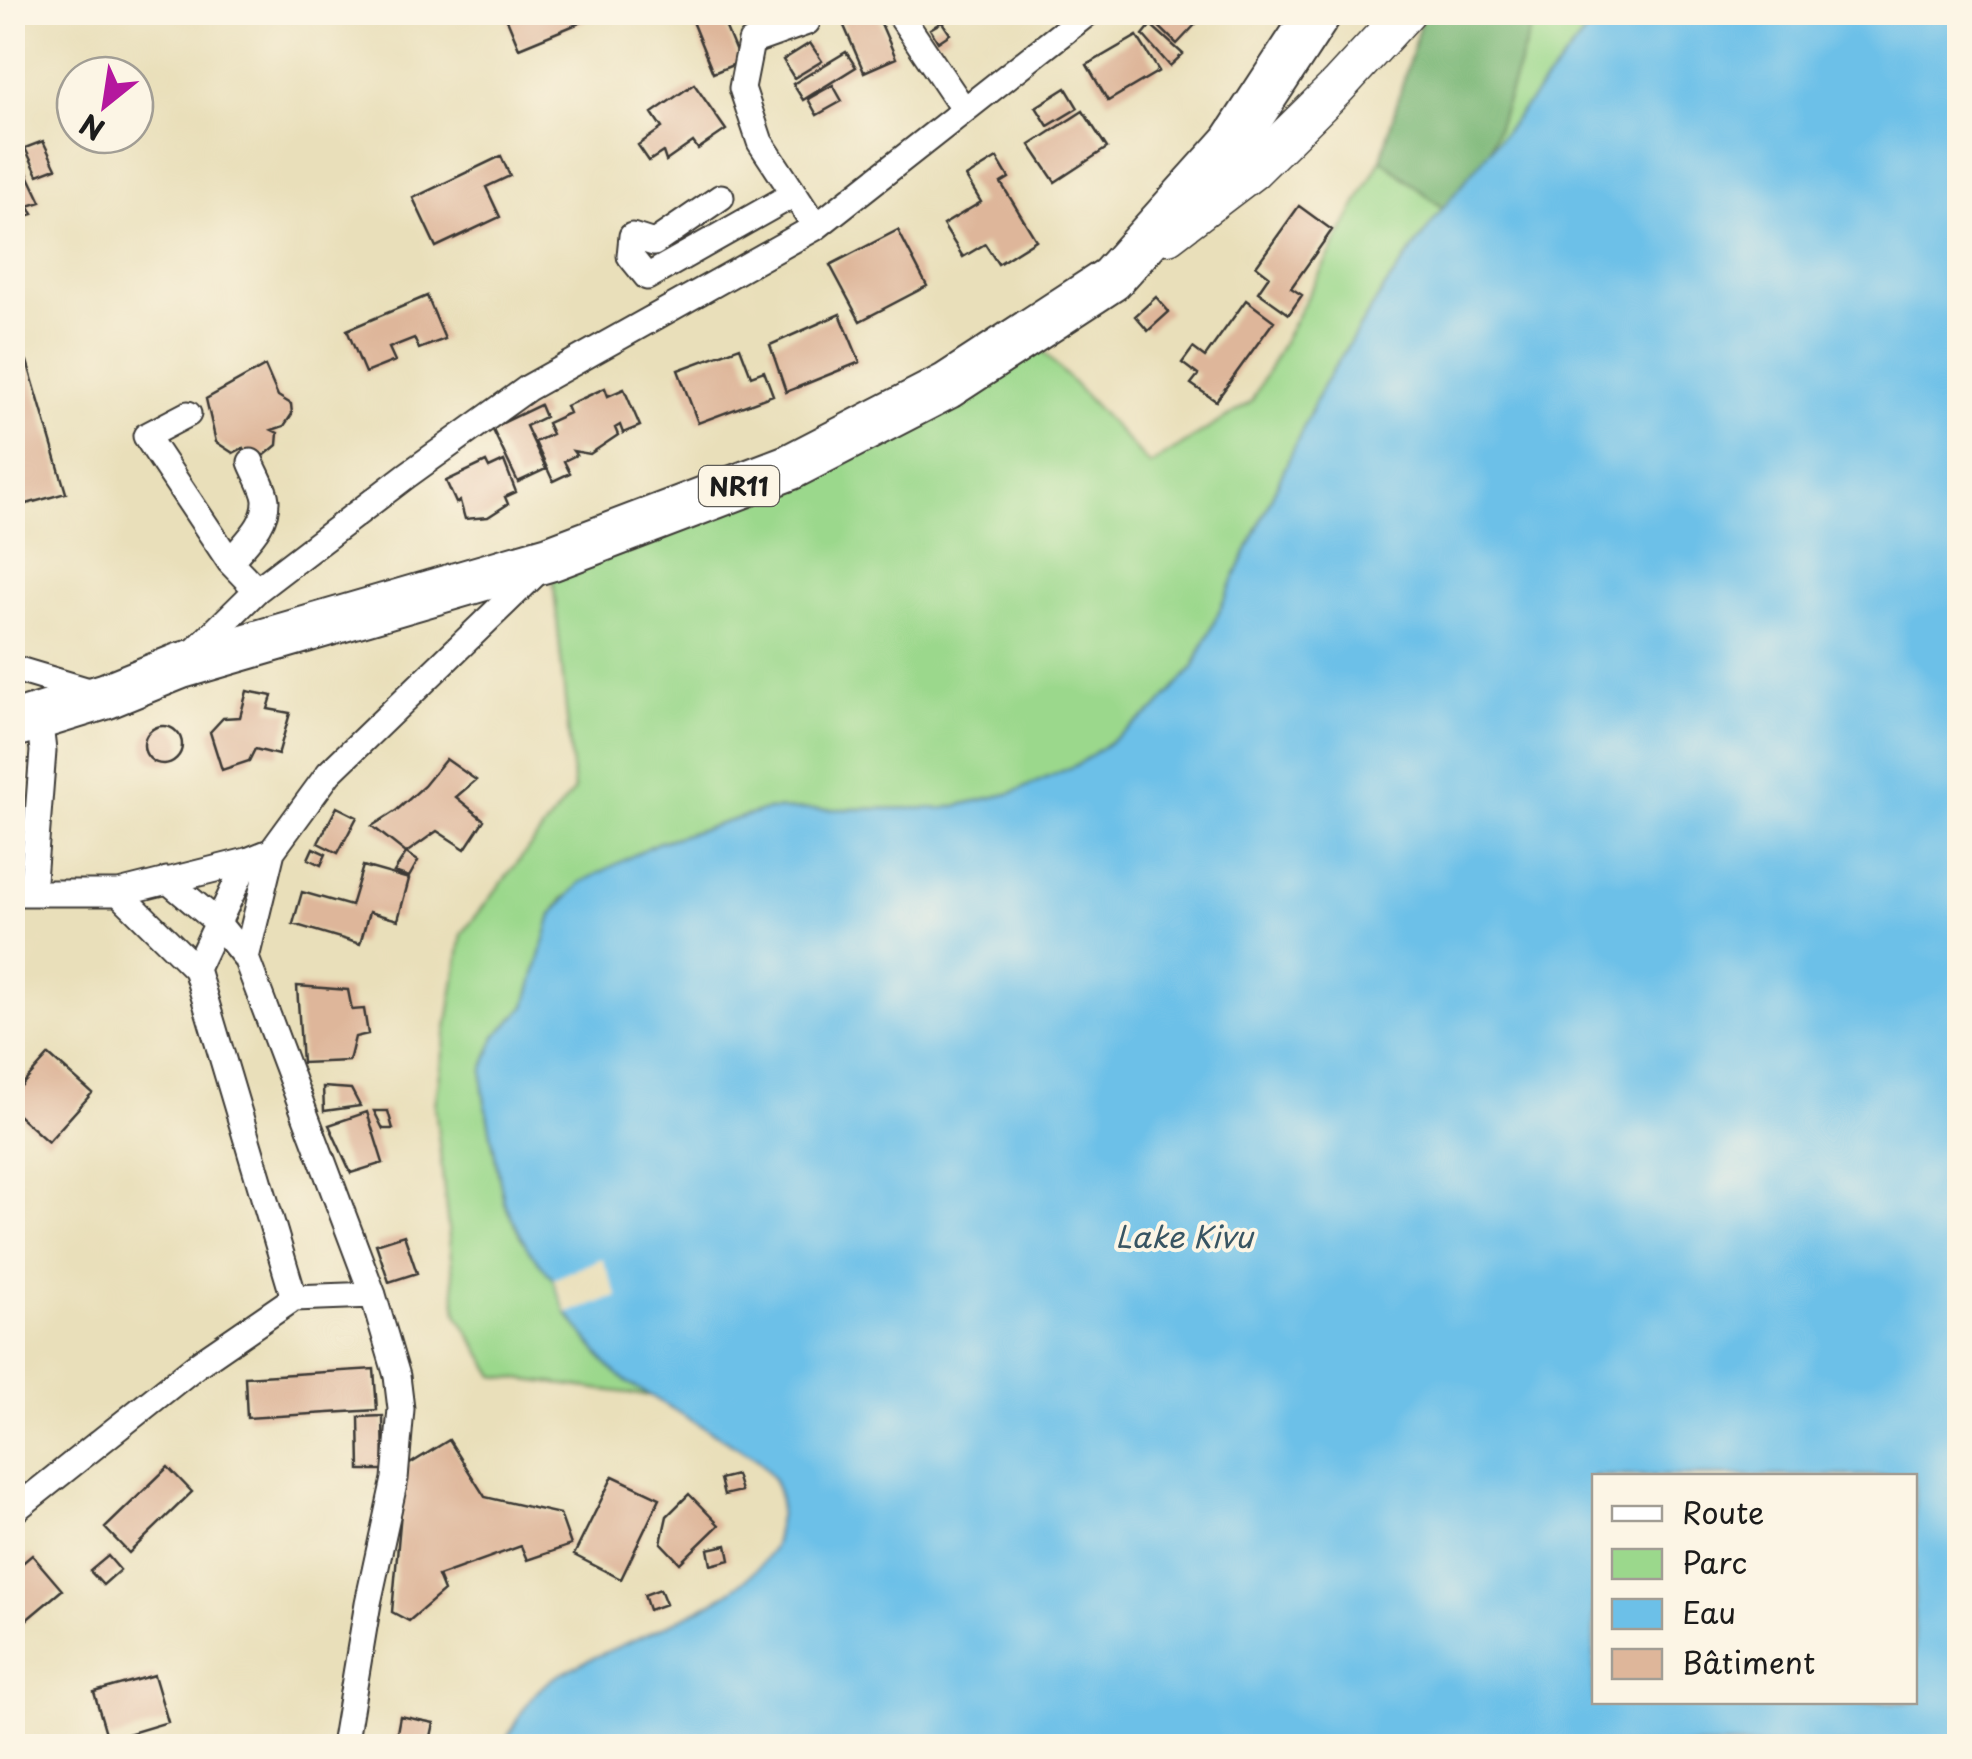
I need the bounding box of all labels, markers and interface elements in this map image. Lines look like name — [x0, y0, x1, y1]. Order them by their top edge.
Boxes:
north arrow — [55, 55, 155, 155]
text: N — [71, 104, 112, 152]
road number: NR11 — [699, 466, 779, 506]
water label: Lake Kivu — [1115, 1213, 1255, 1258]
legend — [1592, 1474, 1917, 1704]
text: Route — [1682, 1489, 1764, 1534]
text: Parc — [1682, 1539, 1747, 1584]
text: Eau — [1682, 1589, 1736, 1634]
text: Bâtiment — [1682, 1639, 1815, 1684]

